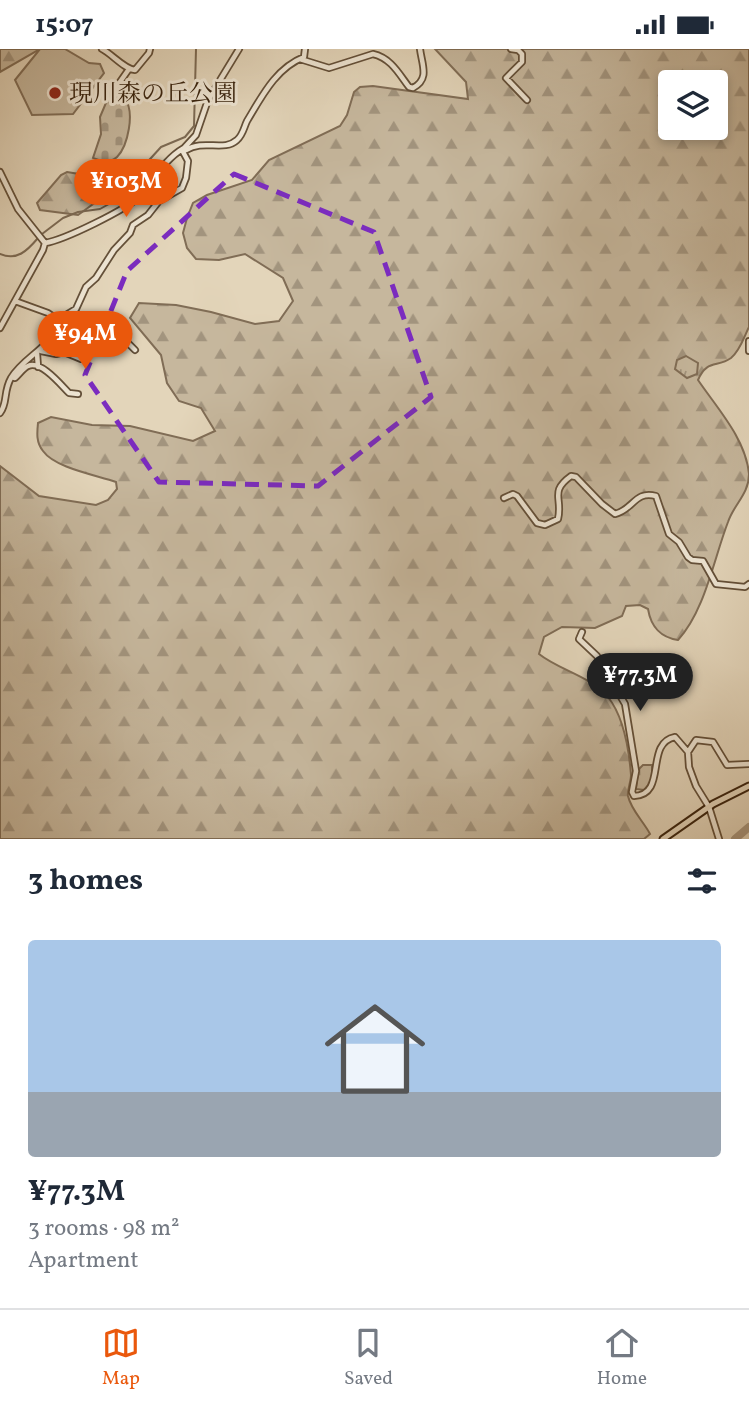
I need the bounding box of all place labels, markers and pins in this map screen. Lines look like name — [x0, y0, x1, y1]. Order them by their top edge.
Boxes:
place label: 現川森の丘公園 — [69, 78, 237, 112]
marker: 現川森の丘公園 — [47, 85, 63, 101]
pin: ¥103M — [77, 159, 175, 219]
pin: ¥94M — [44, 311, 126, 371]
pin: ¥77.3M — [583, 653, 697, 713]

